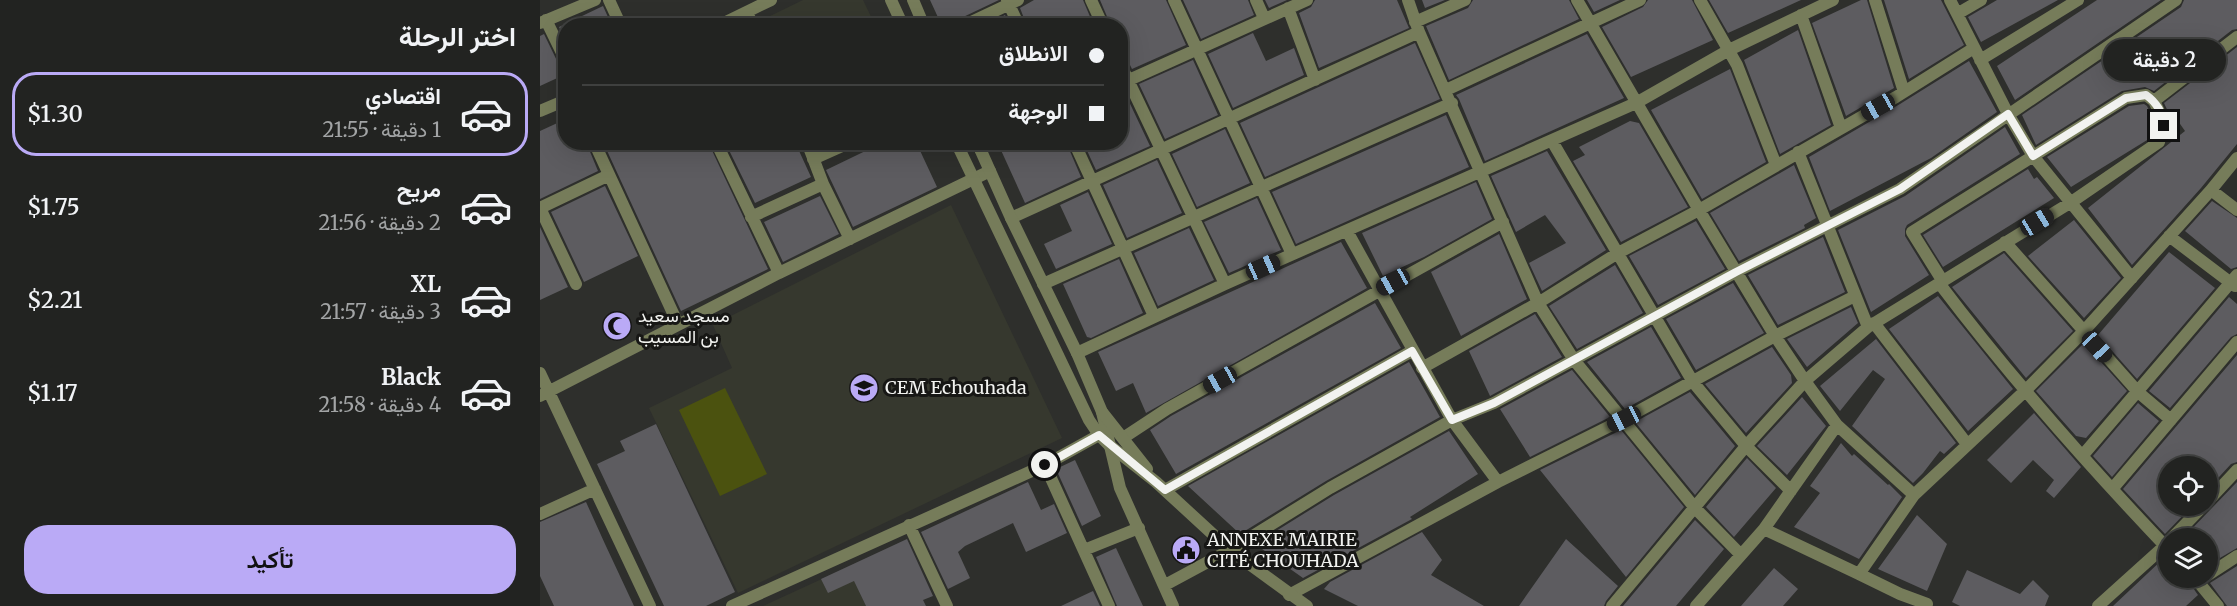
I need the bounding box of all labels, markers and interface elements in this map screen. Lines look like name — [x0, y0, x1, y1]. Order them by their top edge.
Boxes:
text: اختر الرحلة — [399, 19, 516, 53]
text: الانطلاق — [999, 39, 1068, 67]
callout: 2 دقيقة — [2102, 39, 2226, 81]
text: 2 دقيقة — [2133, 47, 2196, 72]
text: اقتصادي — [365, 82, 441, 110]
icon: car — [459, 87, 513, 141]
car — [1858, 90, 1898, 124]
text: الوجهة — [1008, 97, 1068, 125]
text: $1.30 — [27, 100, 83, 128]
route end — [2150, 112, 2177, 139]
text: 1 دقيقة · 21:55 — [323, 117, 441, 142]
text: مريح — [397, 175, 441, 203]
icon: car — [459, 180, 513, 234]
text: $1.75 — [27, 193, 80, 221]
car — [2017, 205, 2057, 239]
text: 2 دقيقة · 21:56 — [319, 210, 441, 235]
car — [1243, 251, 1283, 283]
car — [1373, 265, 1413, 299]
text: XL — [411, 270, 441, 298]
icon: car — [459, 273, 513, 327]
text: $2.21 — [27, 286, 82, 314]
text: 3 دقيقة · 21:57 — [320, 299, 441, 324]
place label: مسجد سعيد بن المسيب — [638, 304, 730, 348]
mosque icon: مسجد سعيد بن المسيب — [601, 310, 633, 342]
car — [2078, 328, 2116, 366]
text: Black — [381, 363, 441, 391]
car — [1200, 363, 1240, 397]
icon: car — [459, 366, 513, 420]
school or university icon: CEM Echouhada — [848, 372, 880, 404]
place label: CEM Echouhada — [885, 376, 1027, 399]
text: $1.17 — [27, 379, 78, 407]
text: 4 دقيقة · 21:58 — [318, 392, 441, 417]
car — [1604, 403, 1644, 435]
route start — [1031, 451, 1058, 478]
map controls — [2158, 456, 2218, 588]
button: locate — [2158, 456, 2218, 516]
button: تأكيد — [24, 525, 516, 594]
place label: ANNEXE MAIRIE CITÉ CHOUHADA — [1206, 528, 1359, 572]
button: layers — [2158, 528, 2218, 588]
public building icon: ANNEXE MAIRIE CITÉ CHOUHADA — [1170, 534, 1202, 566]

